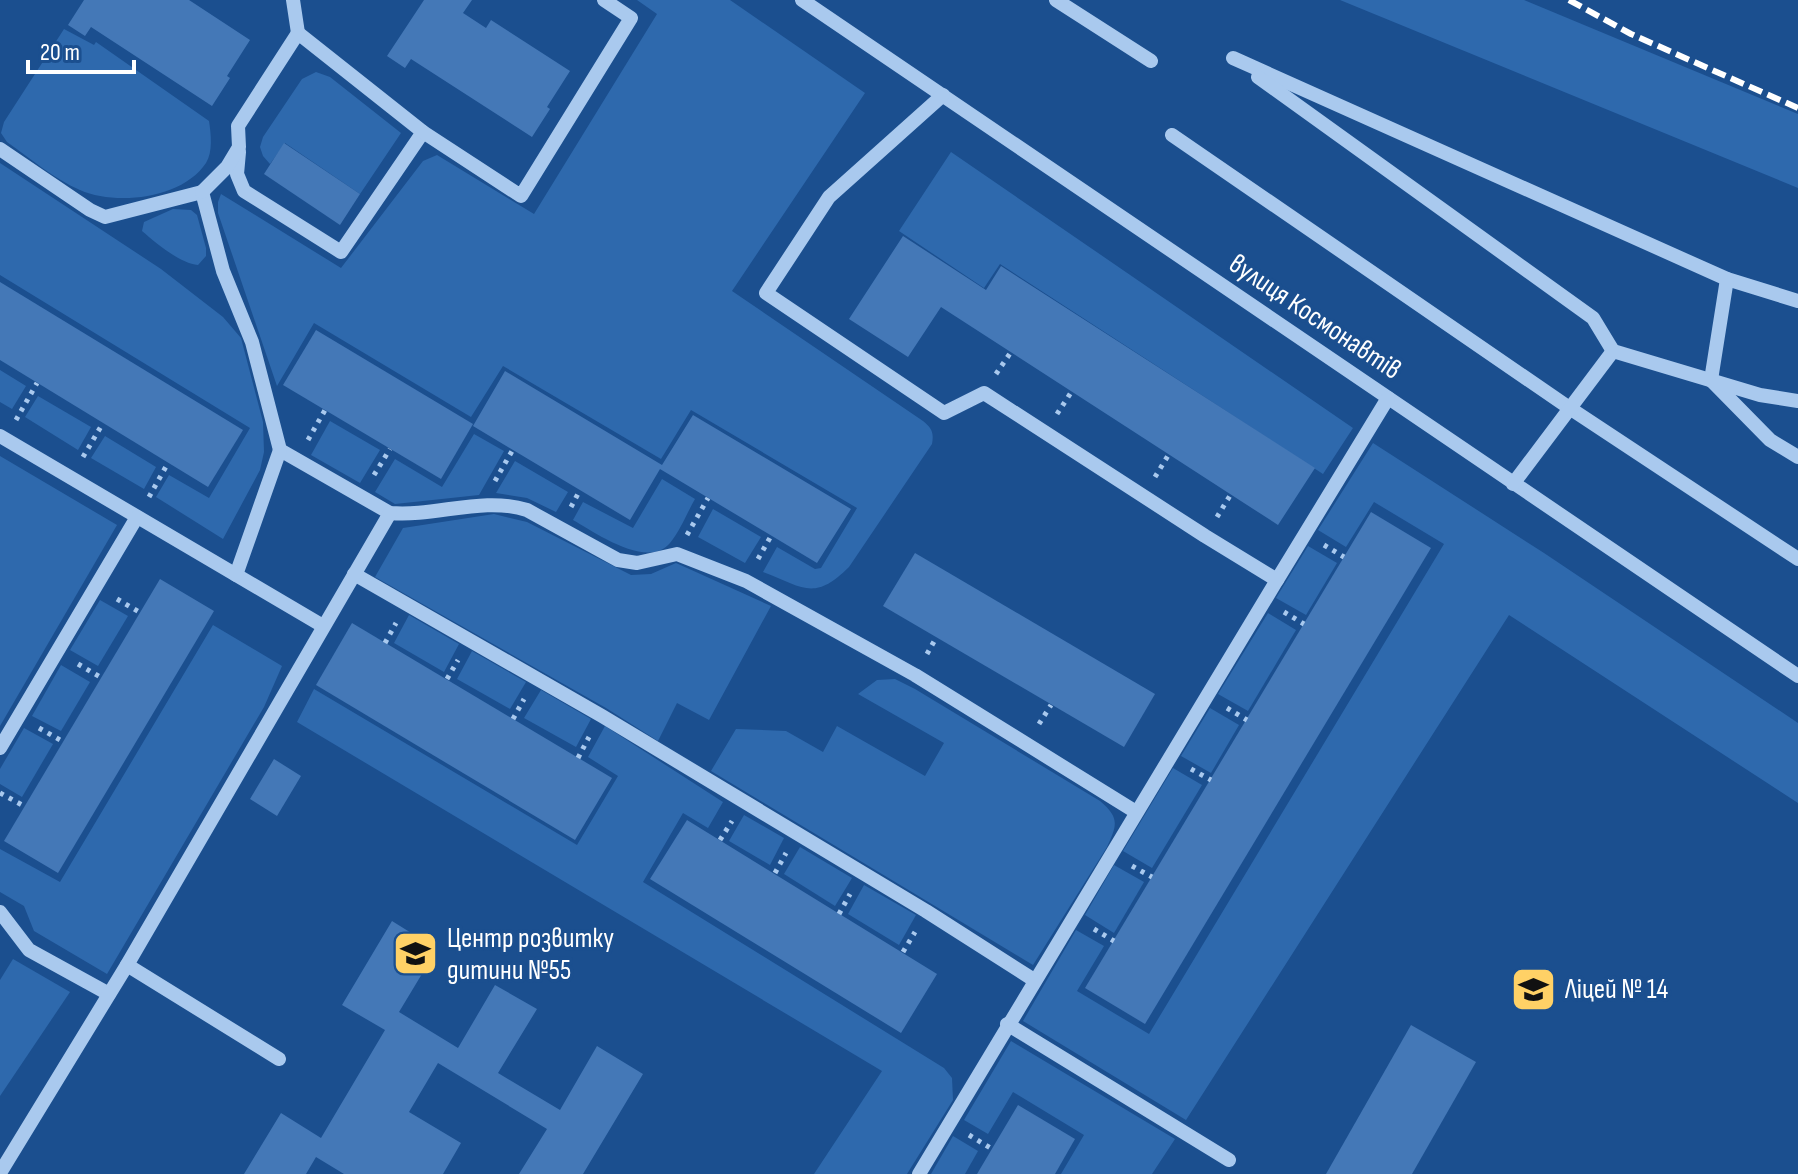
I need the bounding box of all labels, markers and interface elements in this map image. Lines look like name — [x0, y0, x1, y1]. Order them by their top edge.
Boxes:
scale bar — [28, 24, 134, 74]
text: 20 m — [40, 38, 80, 67]
street label: вулиця Космонавтів — [1223, 247, 1407, 387]
place label: Центр розвитку дитини №55 — [447, 922, 614, 987]
school or university icon: Центр розвитку дитини №55 — [392, 930, 440, 978]
school or university icon: Ліцей № 14 — [1510, 965, 1558, 1013]
place label: Ліцей № 14 — [1564, 973, 1668, 1006]

